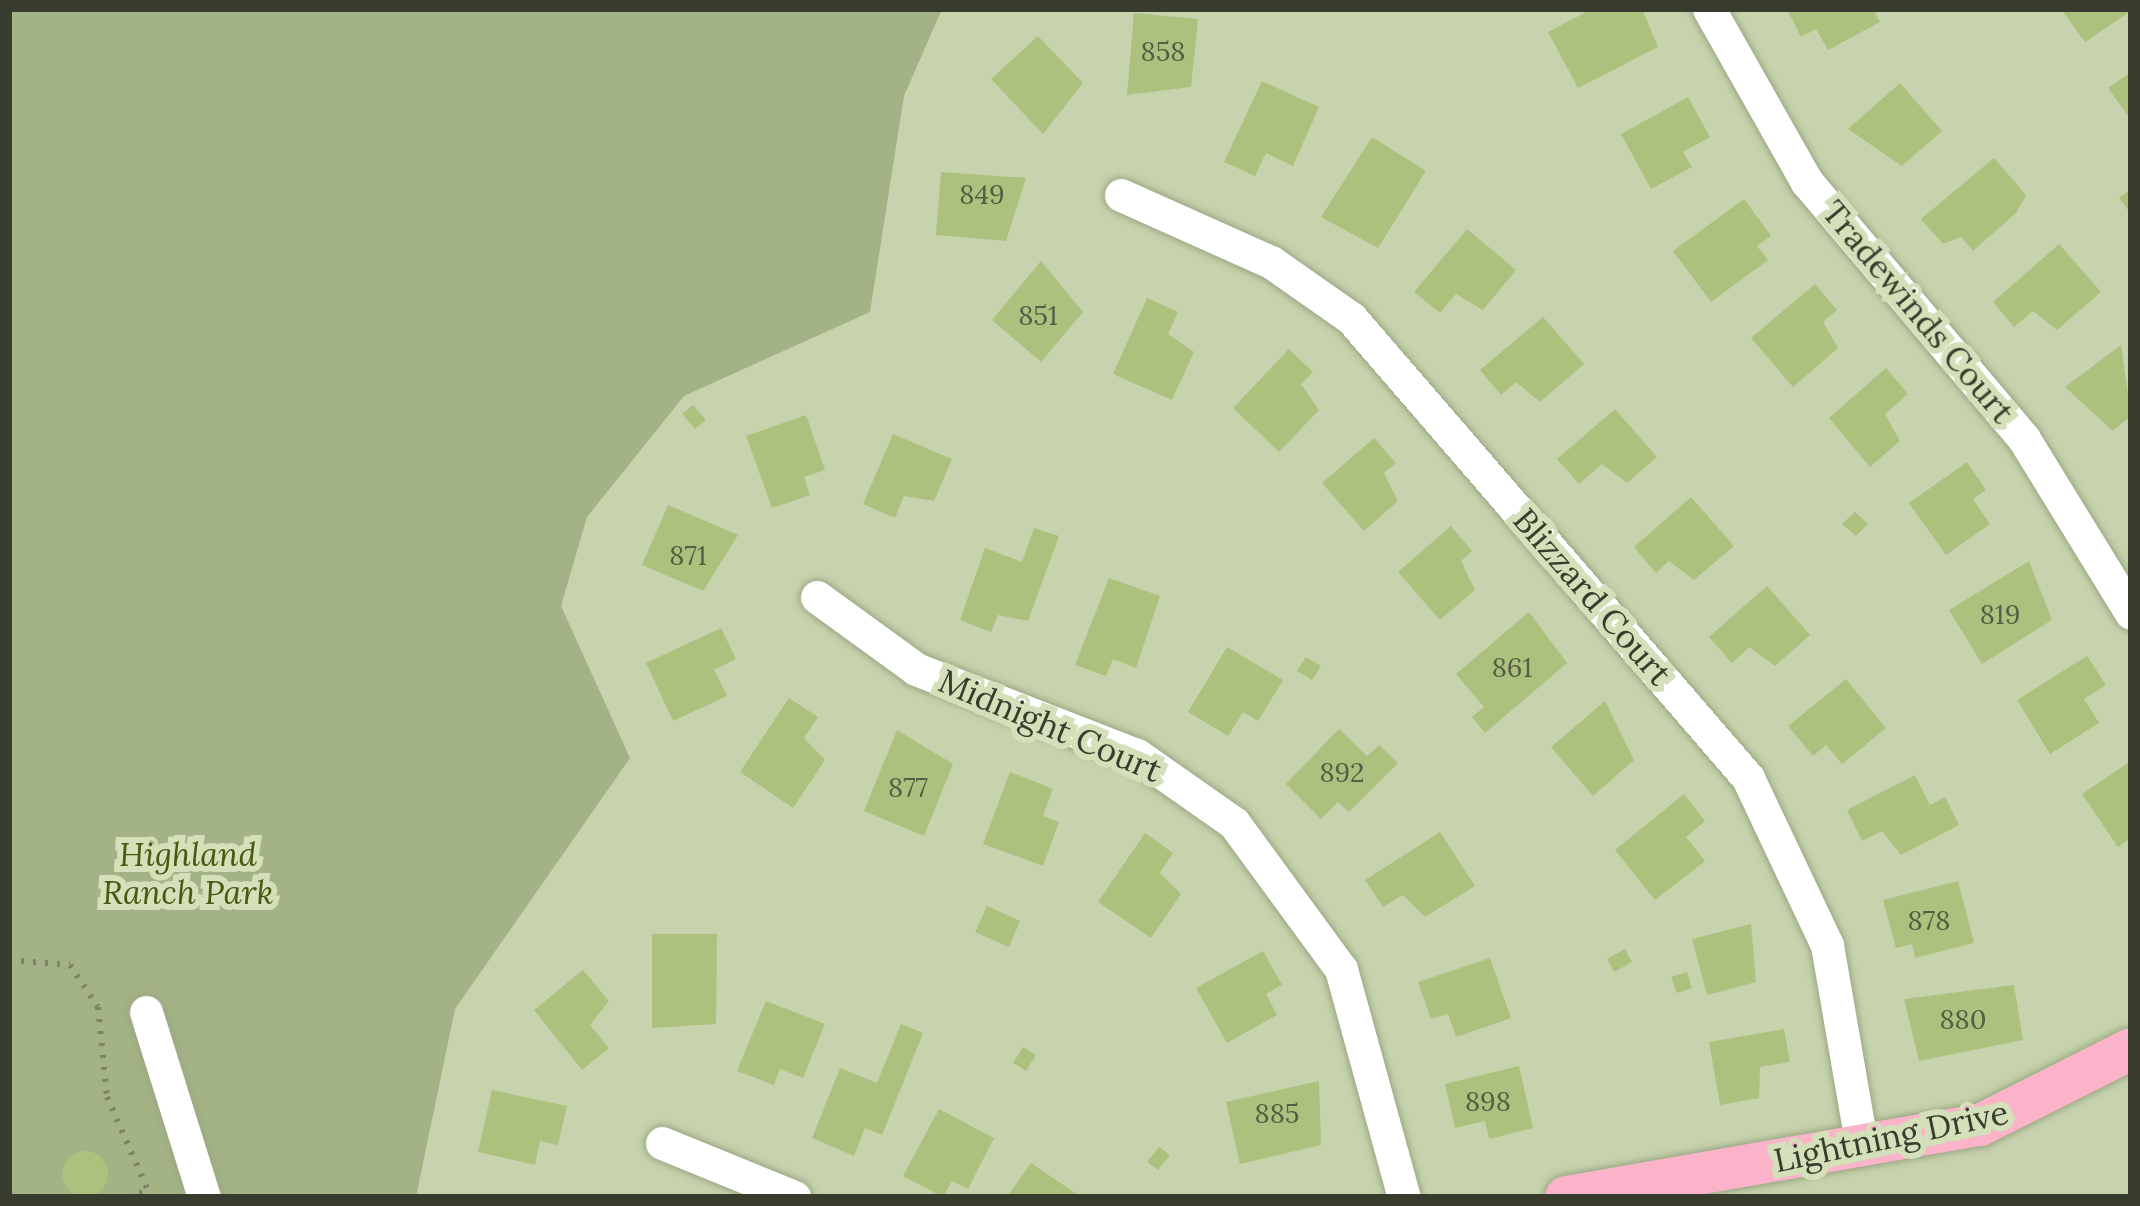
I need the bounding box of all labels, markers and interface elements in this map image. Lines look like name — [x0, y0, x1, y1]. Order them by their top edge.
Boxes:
house number: 858 — [1140, 36, 1186, 68]
house number: 849 — [959, 179, 1005, 211]
street label: Tradewinds Court — [1813, 193, 2023, 431]
house number: 851 — [1018, 300, 1058, 332]
street label: Blizzard Court — [1505, 501, 1679, 693]
house number: 871 — [669, 540, 707, 572]
house number: 819 — [1980, 599, 2020, 631]
house number: 861 — [1492, 652, 1532, 684]
street label: Midnight Court — [933, 661, 1167, 791]
house number: 892 — [1319, 757, 1365, 789]
house number: 877 — [888, 772, 928, 804]
park label: Highland Ranch Park — [102, 835, 274, 913]
house number: 878 — [1908, 905, 1950, 937]
house number: 880 — [1939, 1004, 1987, 1036]
house number: 898 — [1465, 1086, 1511, 1118]
street label: Lightning Drive — [1770, 1093, 2012, 1181]
house number: 885 — [1254, 1098, 1300, 1130]

